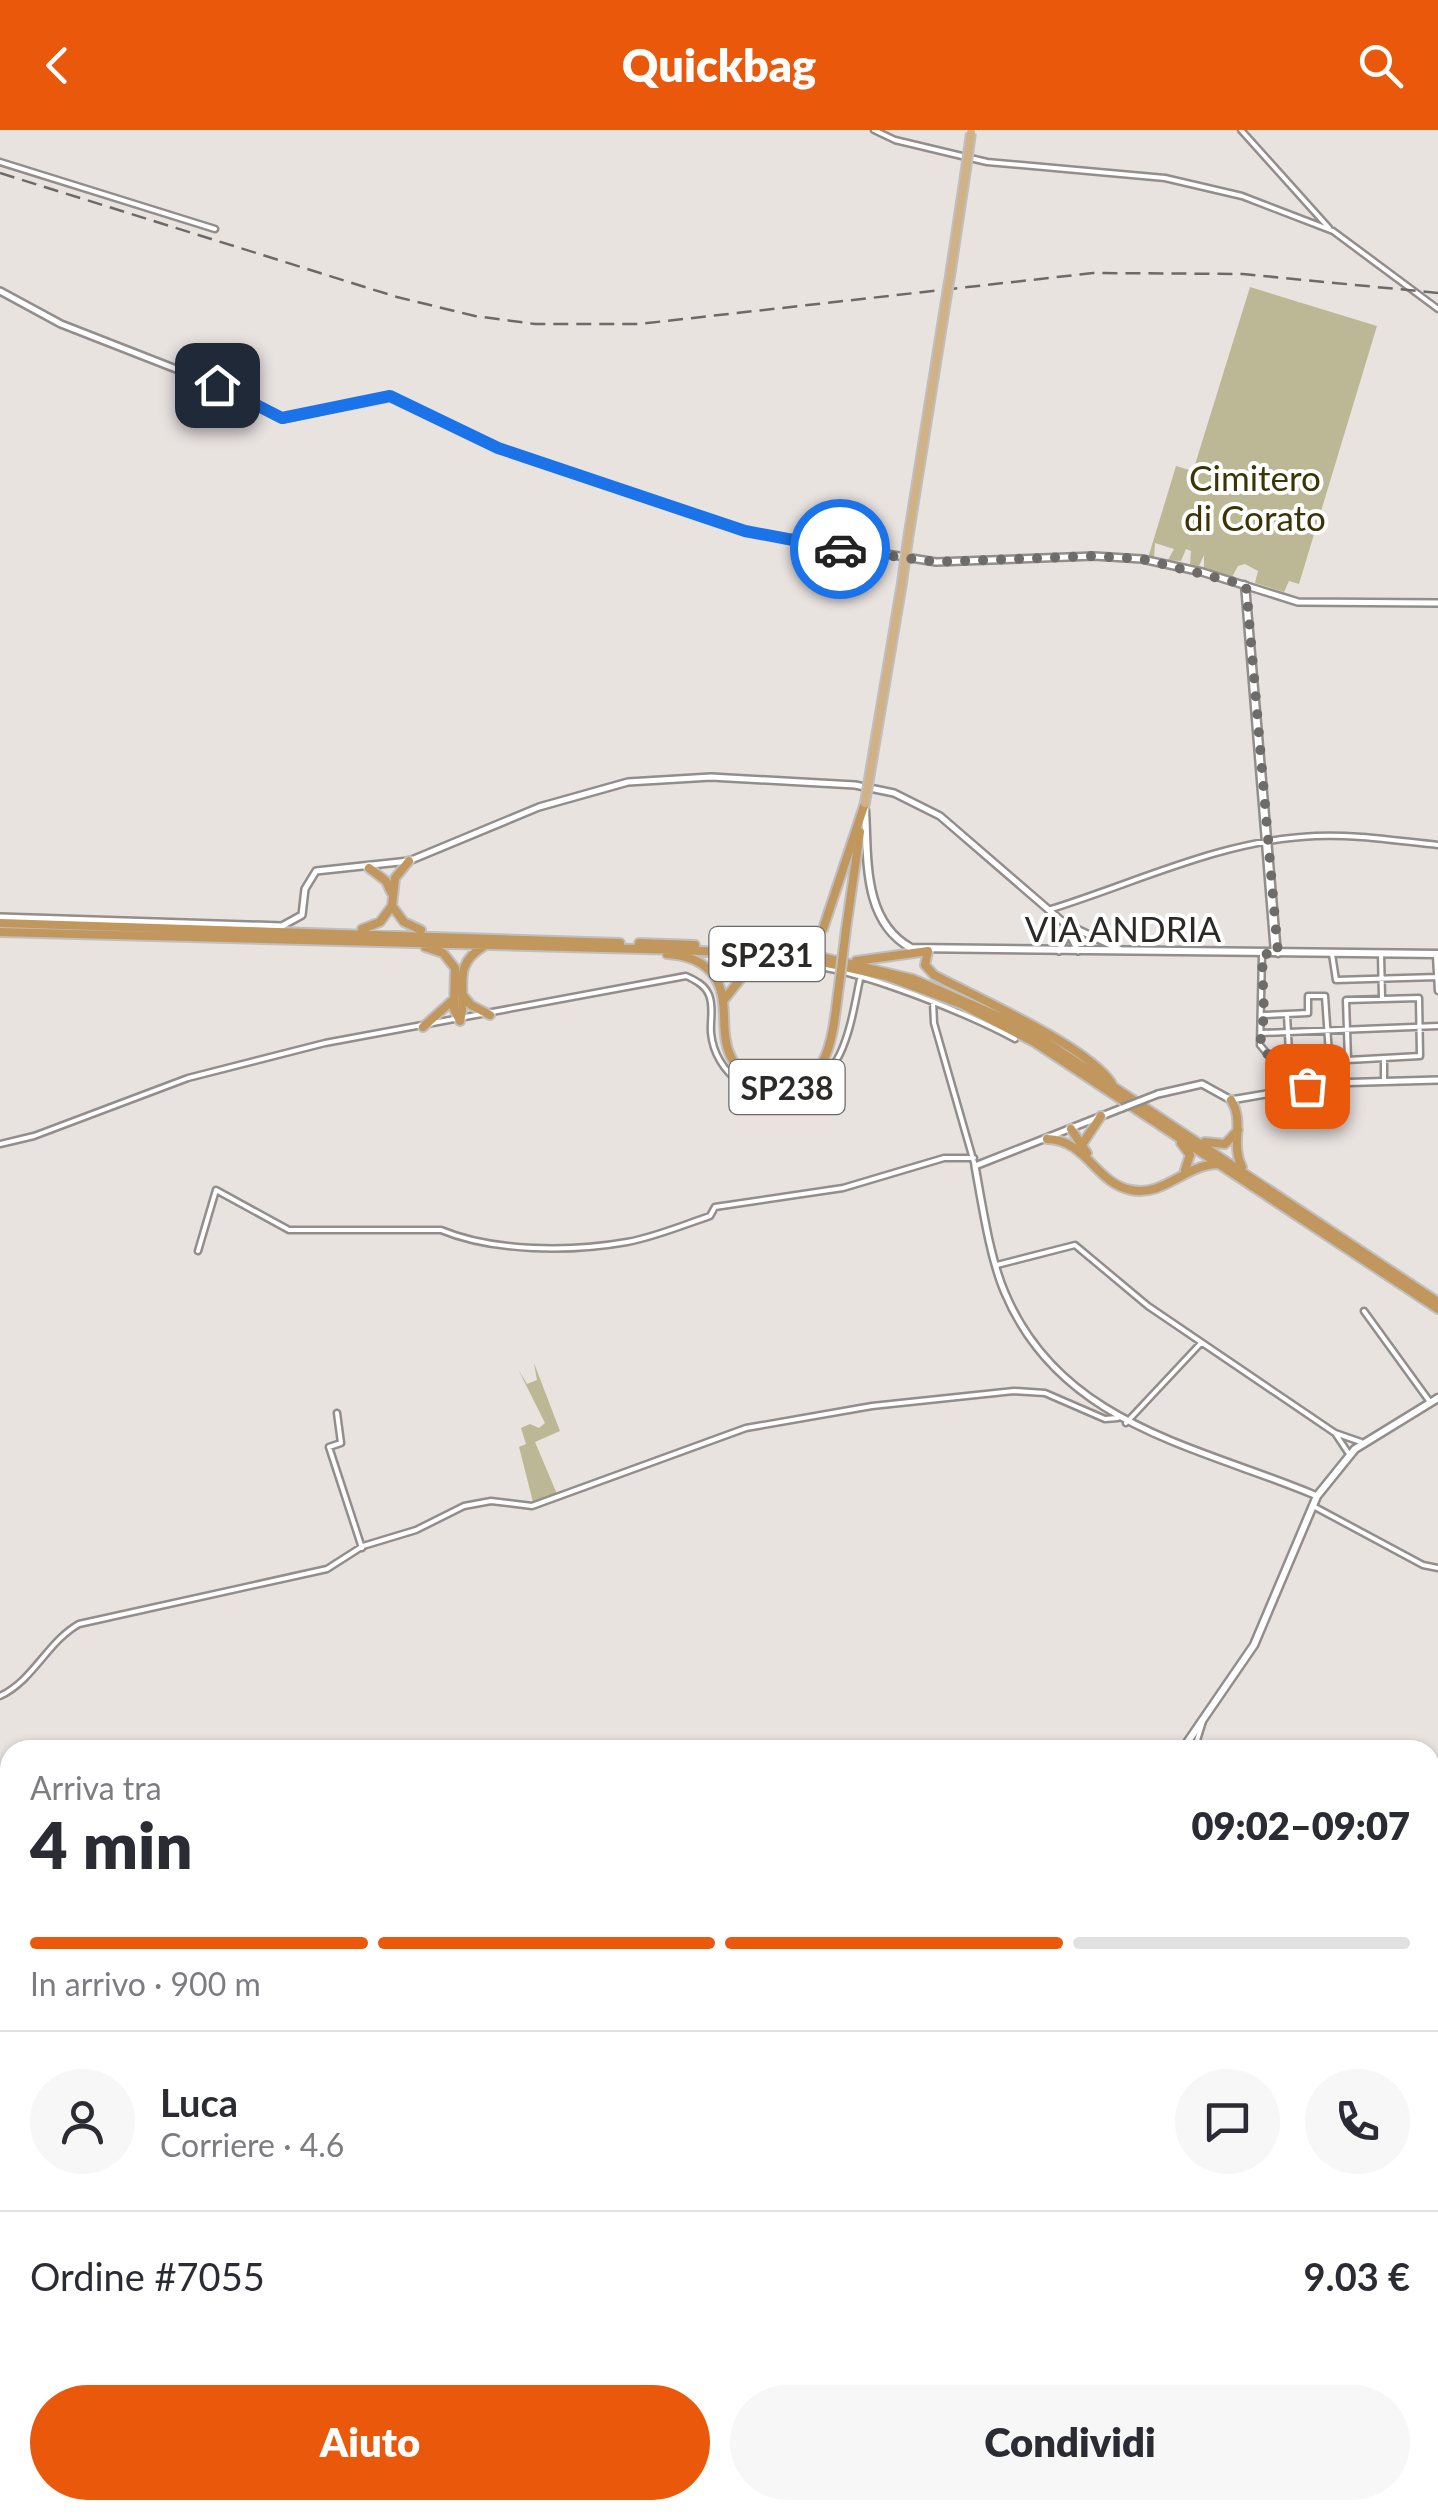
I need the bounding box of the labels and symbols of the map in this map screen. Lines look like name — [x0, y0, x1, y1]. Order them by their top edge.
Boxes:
pin — [175, 343, 260, 428]
park label: Cimitero di Corato — [1184, 456, 1326, 538]
courier — [790, 499, 890, 599]
street label: VIA ANDRIA — [1025, 907, 1221, 949]
road number: SP231 — [710, 927, 824, 981]
pin — [1265, 1044, 1350, 1129]
road number: SP238 — [730, 1060, 844, 1114]

